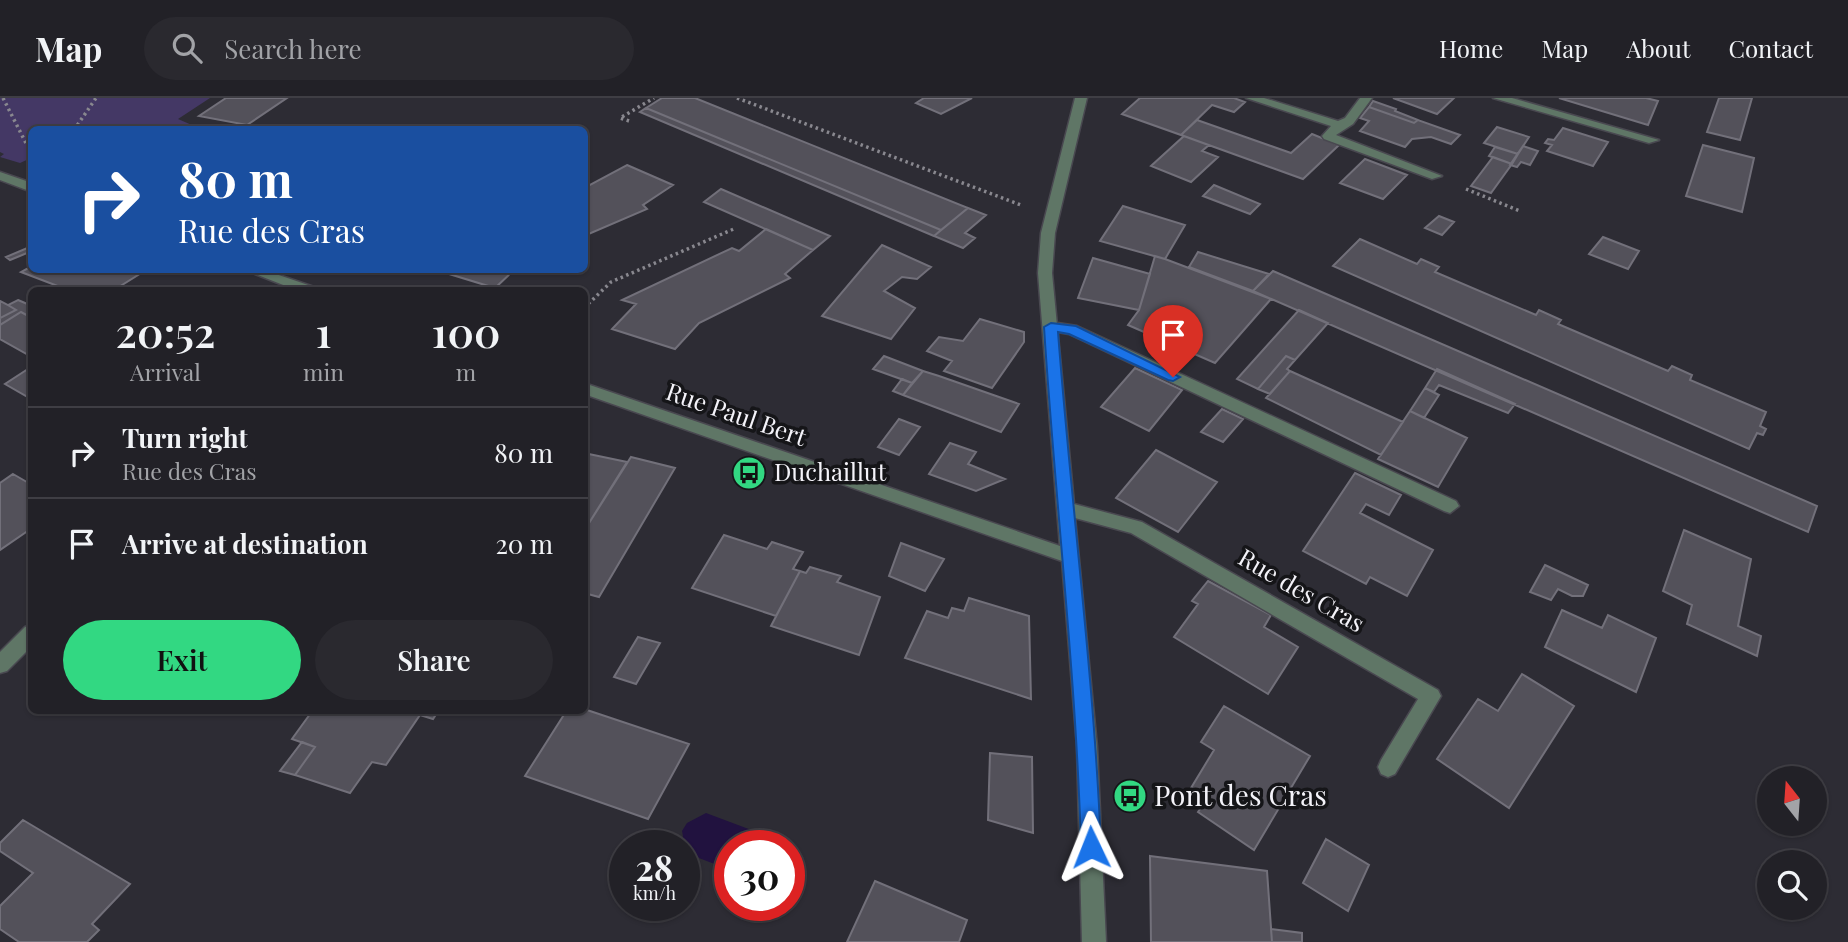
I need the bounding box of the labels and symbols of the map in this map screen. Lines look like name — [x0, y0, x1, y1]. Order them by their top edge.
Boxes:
pin — [1143, 305, 1203, 377]
street label: Rue Paul Bert — [662, 374, 812, 452]
bus stop icon: Duchaillut — [730, 454, 768, 492]
place label: Duchaillut — [774, 455, 887, 487]
street label: Rue des Cras — [1233, 540, 1371, 638]
north arrow — [1757, 766, 1827, 836]
place label: Pont des Cras — [1154, 776, 1327, 813]
bus stop icon: Pont des Cras — [1111, 777, 1149, 815]
position arrow — [1054, 810, 1128, 884]
speed limit sign: 30 — [714, 830, 805, 921]

